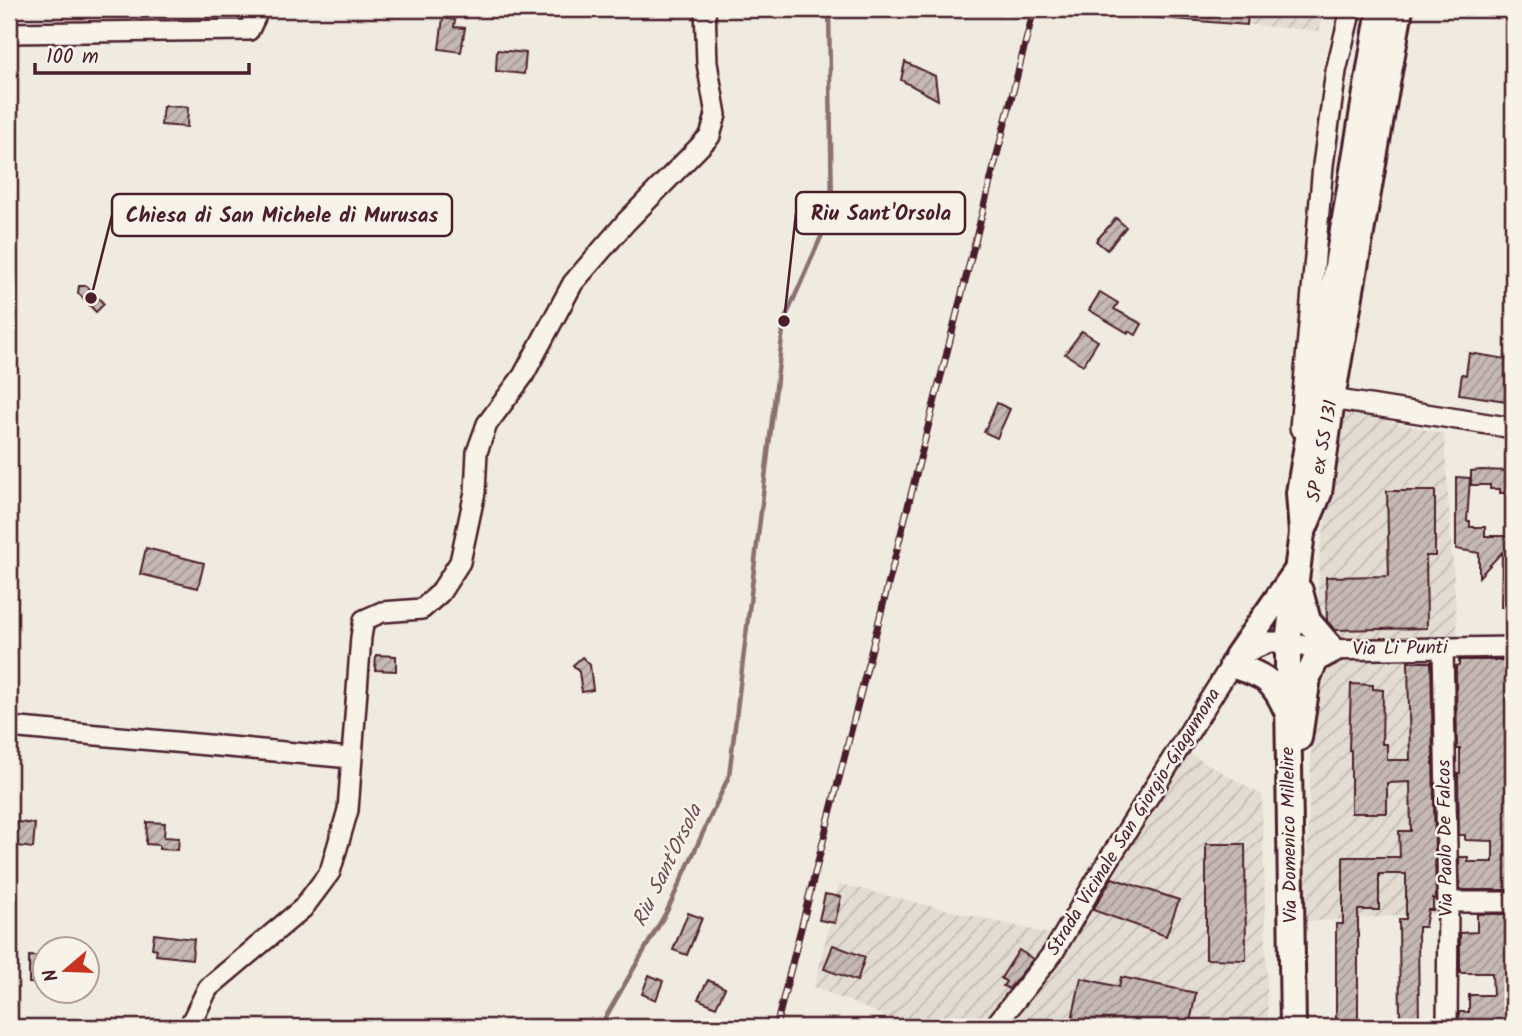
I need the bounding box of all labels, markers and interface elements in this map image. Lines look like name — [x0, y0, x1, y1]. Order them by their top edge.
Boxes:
scale bar — [35, 32, 248, 76]
text: 100 m — [46, 41, 99, 74]
callout: Riu Sant'Orsola — [796, 192, 965, 234]
callout: Chiesa di San Michele di Murusas — [112, 194, 452, 236]
text: Riu Sant'Orsola — [811, 198, 952, 231]
text: Chiesa di San Michele di Murusas — [126, 200, 439, 233]
street label: SP ex SS 131 — [1299, 398, 1347, 504]
street label: Via Li Punti — [1352, 633, 1449, 665]
street label: Strada Vicinale San Giorgio-Giagumona — [1039, 682, 1229, 962]
street label: Via Domenico Millelire — [1273, 746, 1307, 923]
street label: Via Paolo De Falcos — [1430, 759, 1462, 917]
water label: Riu Sant'Orsola — [624, 798, 712, 933]
north arrow — [32, 934, 102, 1004]
text: N — [36, 964, 68, 985]

